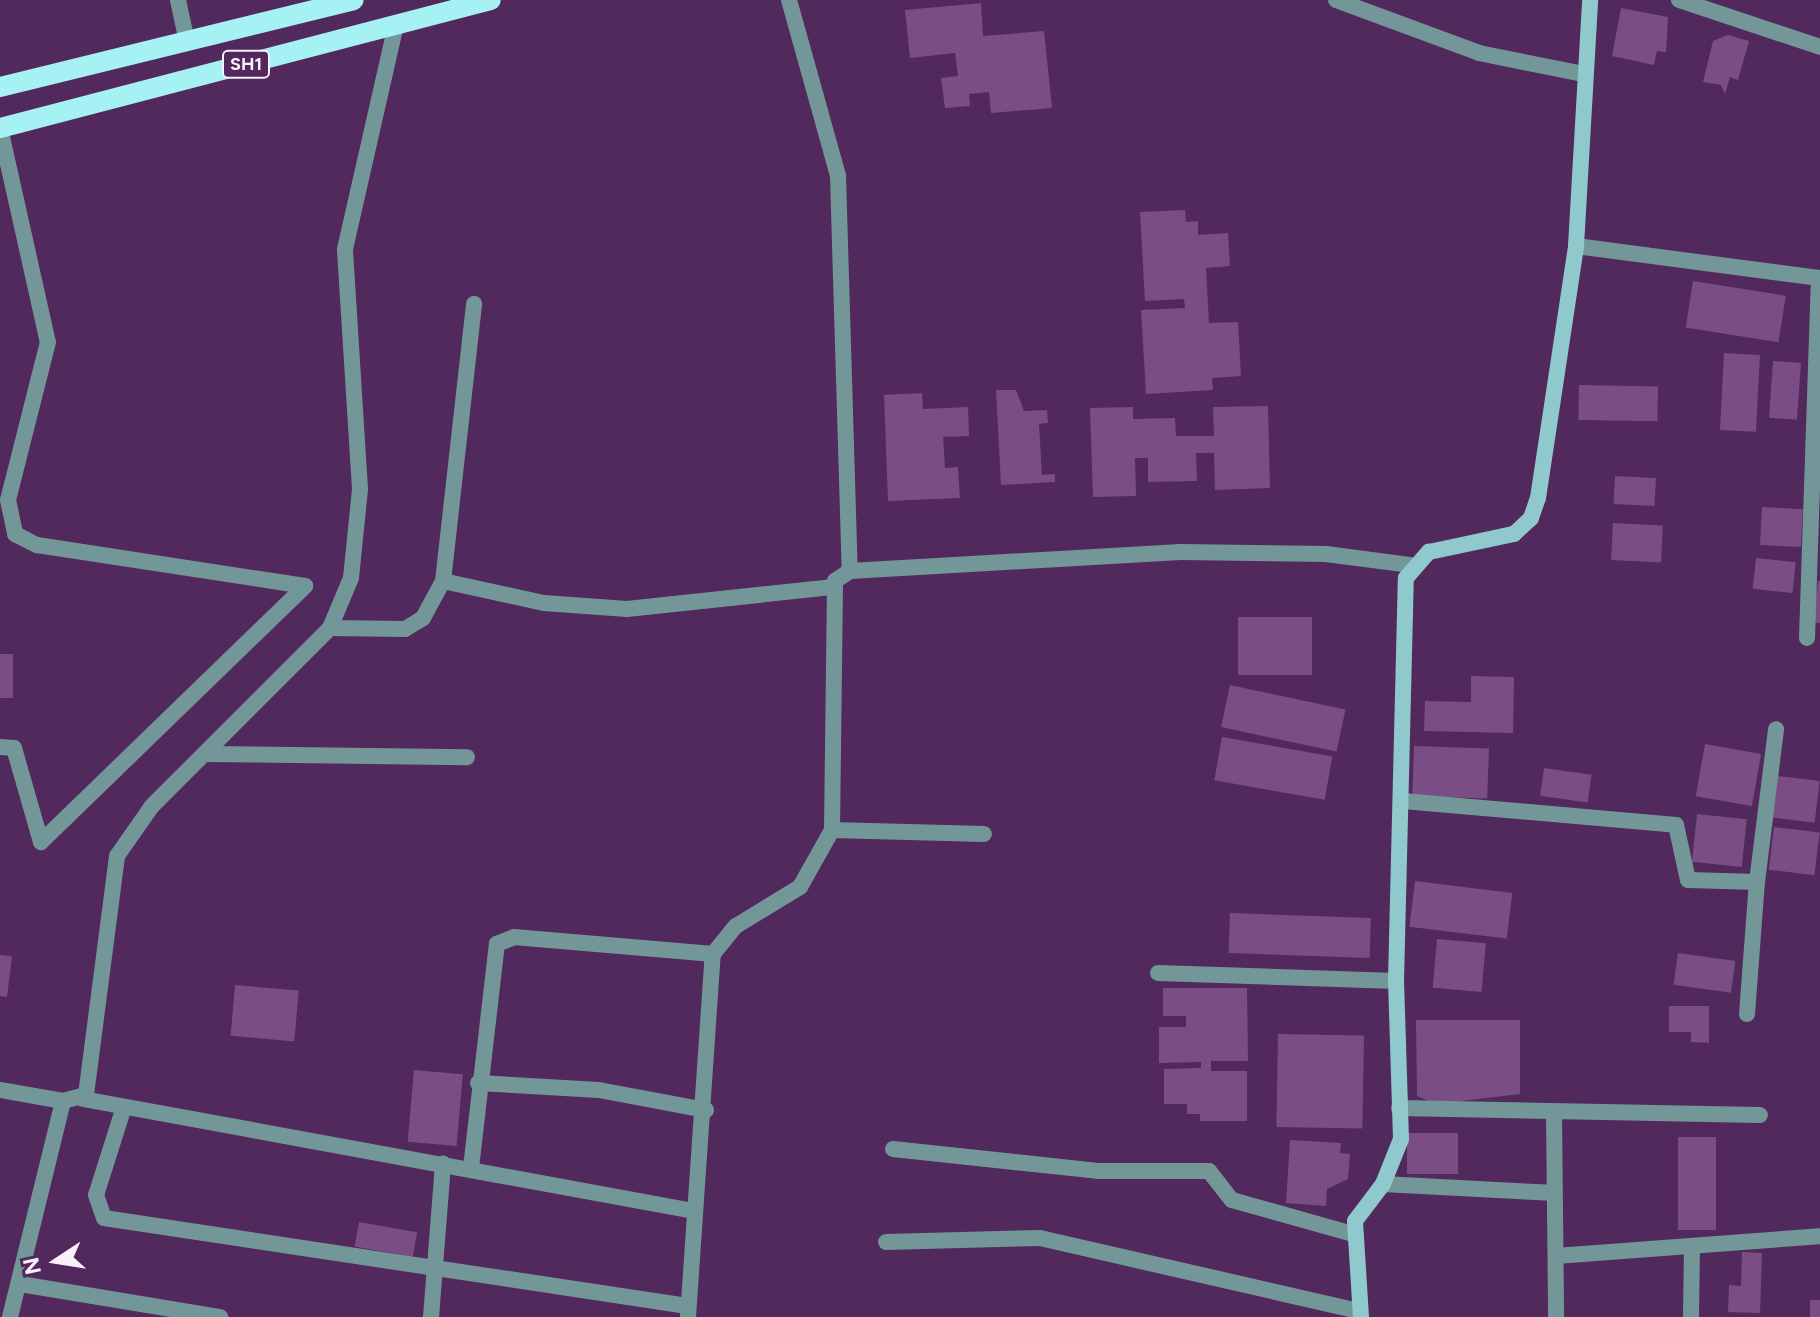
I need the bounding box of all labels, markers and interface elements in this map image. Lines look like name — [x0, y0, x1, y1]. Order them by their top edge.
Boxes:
road number: SH1 — [220, 50, 272, 78]
north arrow — [16, 1221, 96, 1301]
text: N — [17, 1255, 47, 1277]

